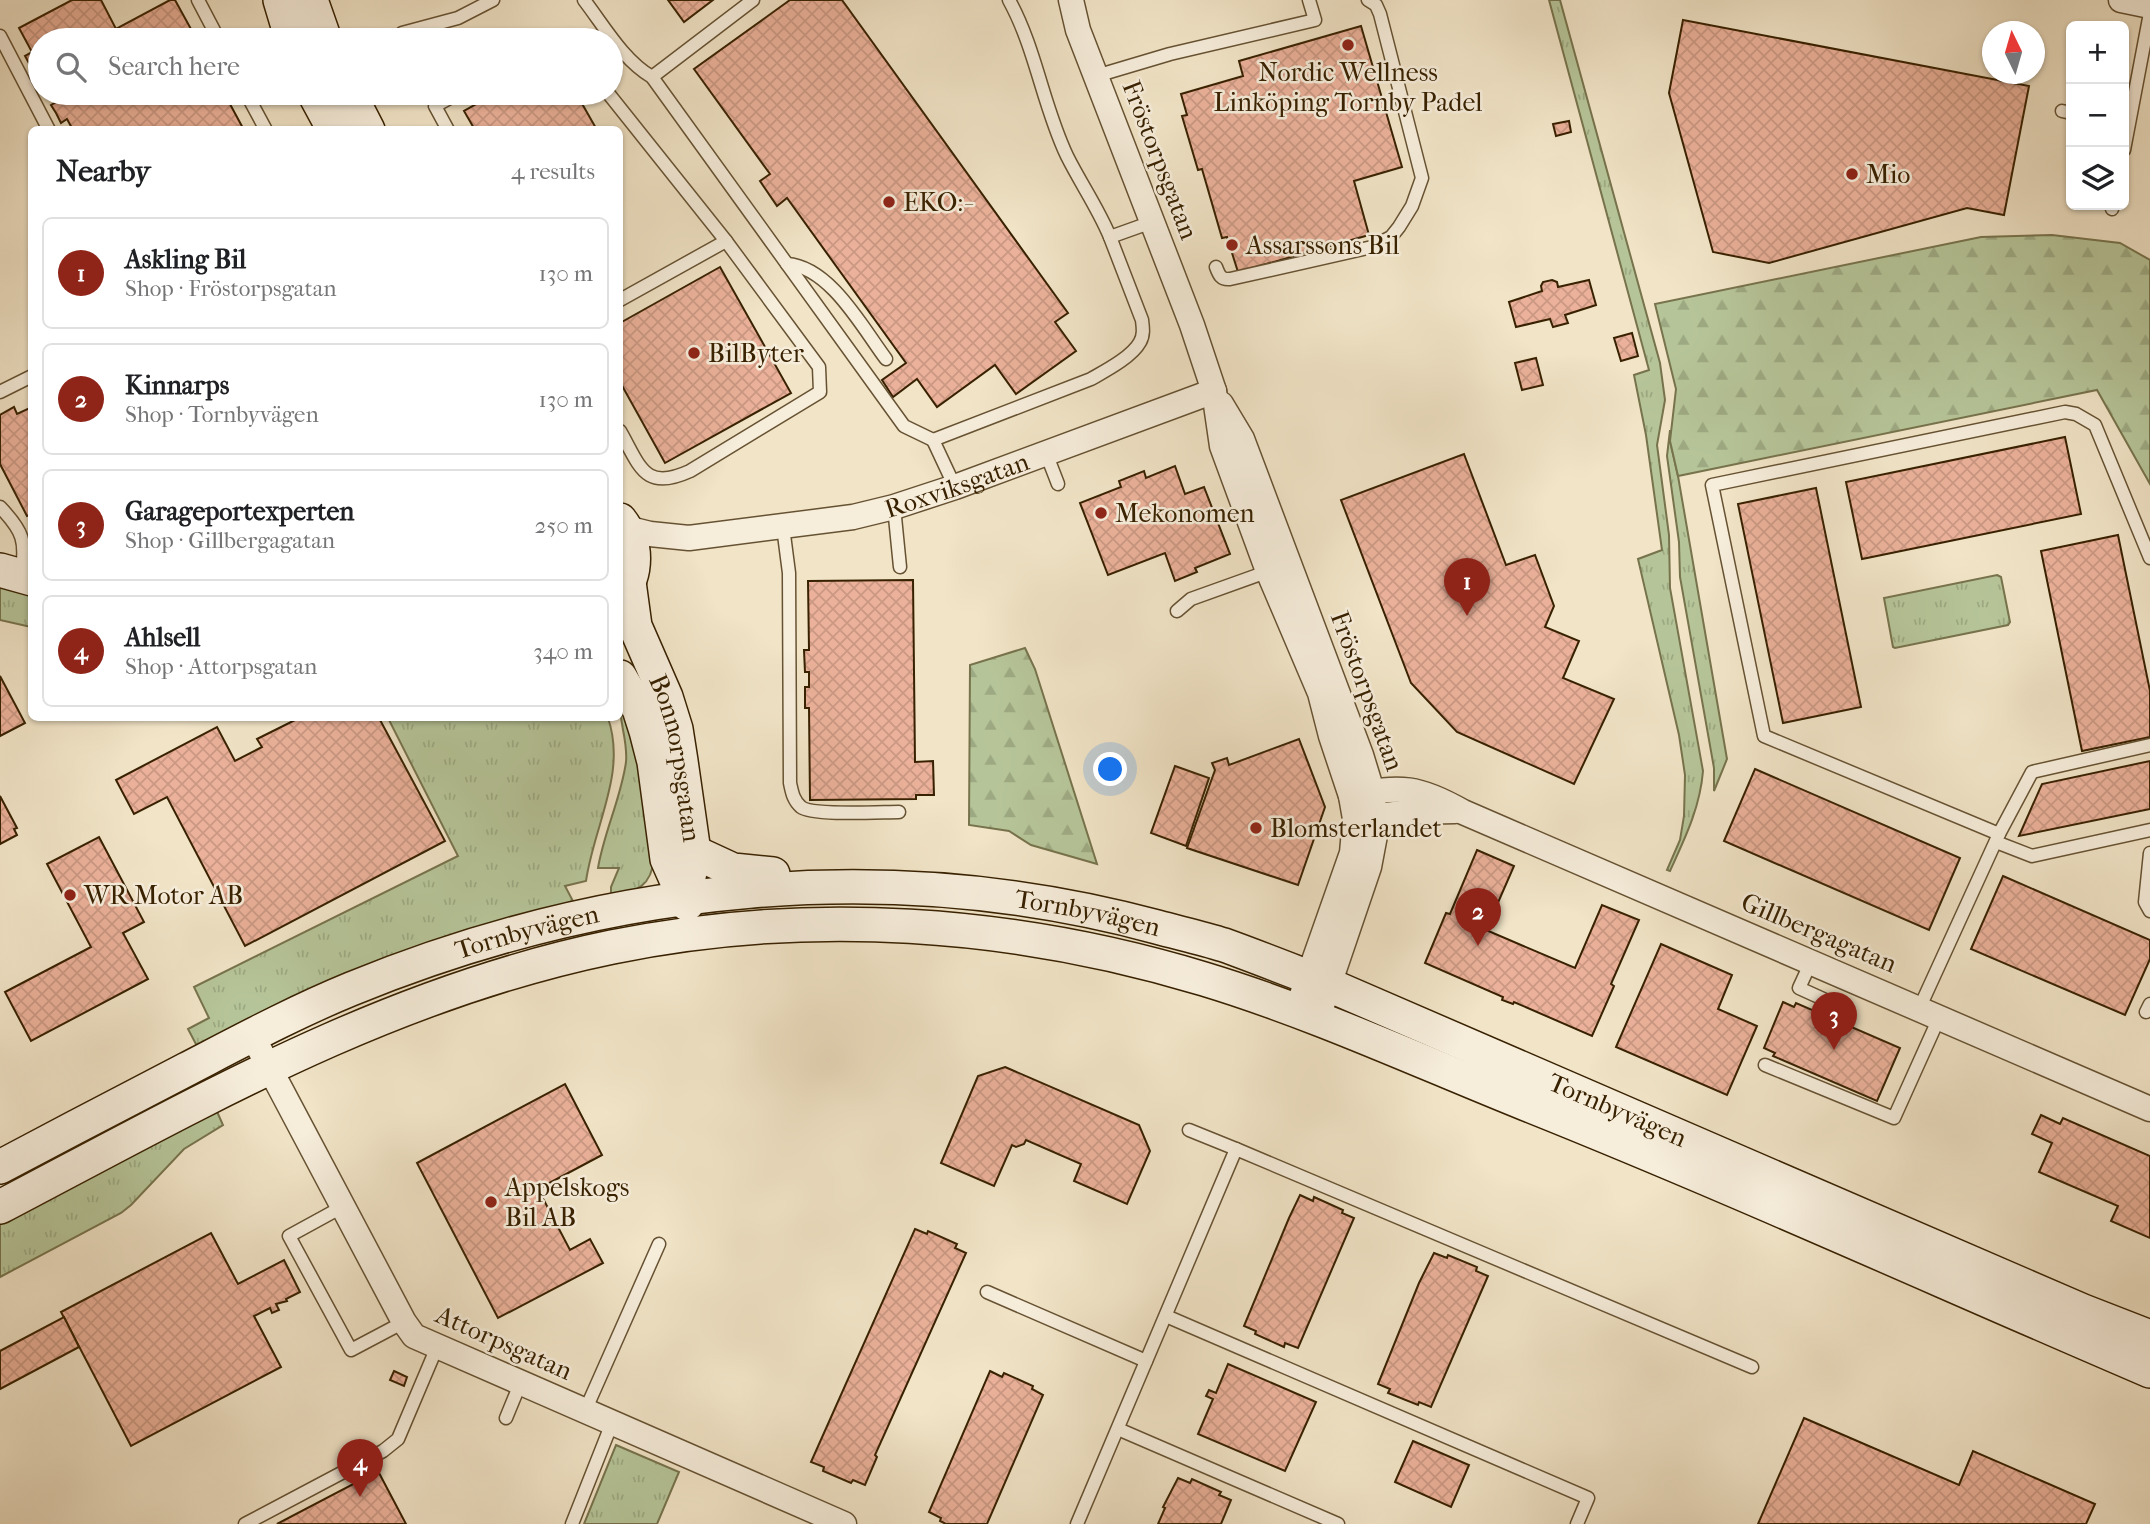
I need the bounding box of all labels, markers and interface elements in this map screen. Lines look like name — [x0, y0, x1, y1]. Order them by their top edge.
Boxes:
north arrow — [1982, 21, 2045, 84]
map controls — [2066, 21, 2129, 210]
button: + — [2066, 21, 2129, 84]
search box — [28, 28, 623, 105]
marker: Nordic Wellness Linköping Tornby Padel — [1340, 37, 1356, 53]
icon: search — [52, 48, 90, 86]
text: Search here — [108, 51, 240, 82]
place label: Nordic Wellness Linköping Tornby Padel — [1214, 57, 1482, 118]
street label: Fröstorpsgatan — [1115, 76, 1205, 244]
button: − — [2066, 84, 2129, 147]
button: layers — [2066, 147, 2129, 210]
text: Nearby — [56, 154, 151, 189]
text: 4 results — [511, 158, 595, 185]
place label: Mio — [1866, 159, 1910, 190]
marker: Mio — [1844, 166, 1860, 182]
place label: EKO:- — [903, 187, 974, 218]
marker: EKO:- — [881, 194, 897, 210]
place label: Assarssons Bil — [1245, 230, 1399, 261]
marker: Assarssons Bil — [1224, 237, 1240, 253]
text: Askling Bil — [125, 244, 246, 275]
text: 1 — [77, 260, 85, 287]
text: 130 m — [539, 260, 593, 287]
text: Shop · Fröstorpsgatan — [125, 275, 337, 302]
place label: BilByter — [708, 338, 804, 369]
marker: BilByter — [686, 345, 702, 361]
text: Kinnarps — [125, 370, 229, 401]
text: 2 — [75, 386, 87, 413]
text: 130 m — [539, 386, 593, 413]
text: Shop · Tornbyvägen — [125, 401, 319, 428]
street label: Roxviksgatan — [881, 445, 1033, 524]
text: Garageportexperten — [125, 496, 354, 527]
place label: Mekonomen — [1115, 498, 1255, 529]
marker: Mekonomen — [1093, 505, 1109, 521]
text: 3 — [76, 512, 86, 539]
text: 250 m — [535, 512, 593, 539]
text: Shop · Gillbergagatan — [125, 527, 335, 554]
pin: 1 — [1444, 558, 1490, 616]
street label: Fröstorpsgatan — [1324, 607, 1410, 775]
text: Ahlsell — [125, 622, 200, 653]
text: 4 — [74, 638, 88, 665]
text: 340 m — [533, 638, 593, 665]
text: Shop · Attorpsgatan — [125, 653, 317, 680]
street label: Bonnorpsgatan — [642, 669, 708, 844]
your location — [1093, 752, 1127, 786]
place label: Blomsterlandet — [1270, 813, 1442, 844]
marker: Blomsterlandet — [1248, 820, 1264, 836]
place label: WR Motor AB — [83, 880, 243, 911]
street label: Tornbyvägen — [1013, 883, 1164, 943]
street label: Gillbergagatan — [1737, 886, 1901, 980]
marker: WR Motor AB — [62, 887, 78, 903]
pin: 2 — [1455, 888, 1501, 946]
street label: Tornbyvägen — [451, 898, 602, 966]
pin: 3 — [1811, 992, 1857, 1050]
street label: Tornbyvägen — [1544, 1066, 1692, 1153]
place label: Appelskogs Bil AB — [504, 1172, 629, 1233]
marker: Appelskogs Bil AB — [483, 1194, 499, 1210]
street label: Attorpsgatan — [430, 1299, 577, 1387]
pin: 4 — [337, 1439, 383, 1497]

